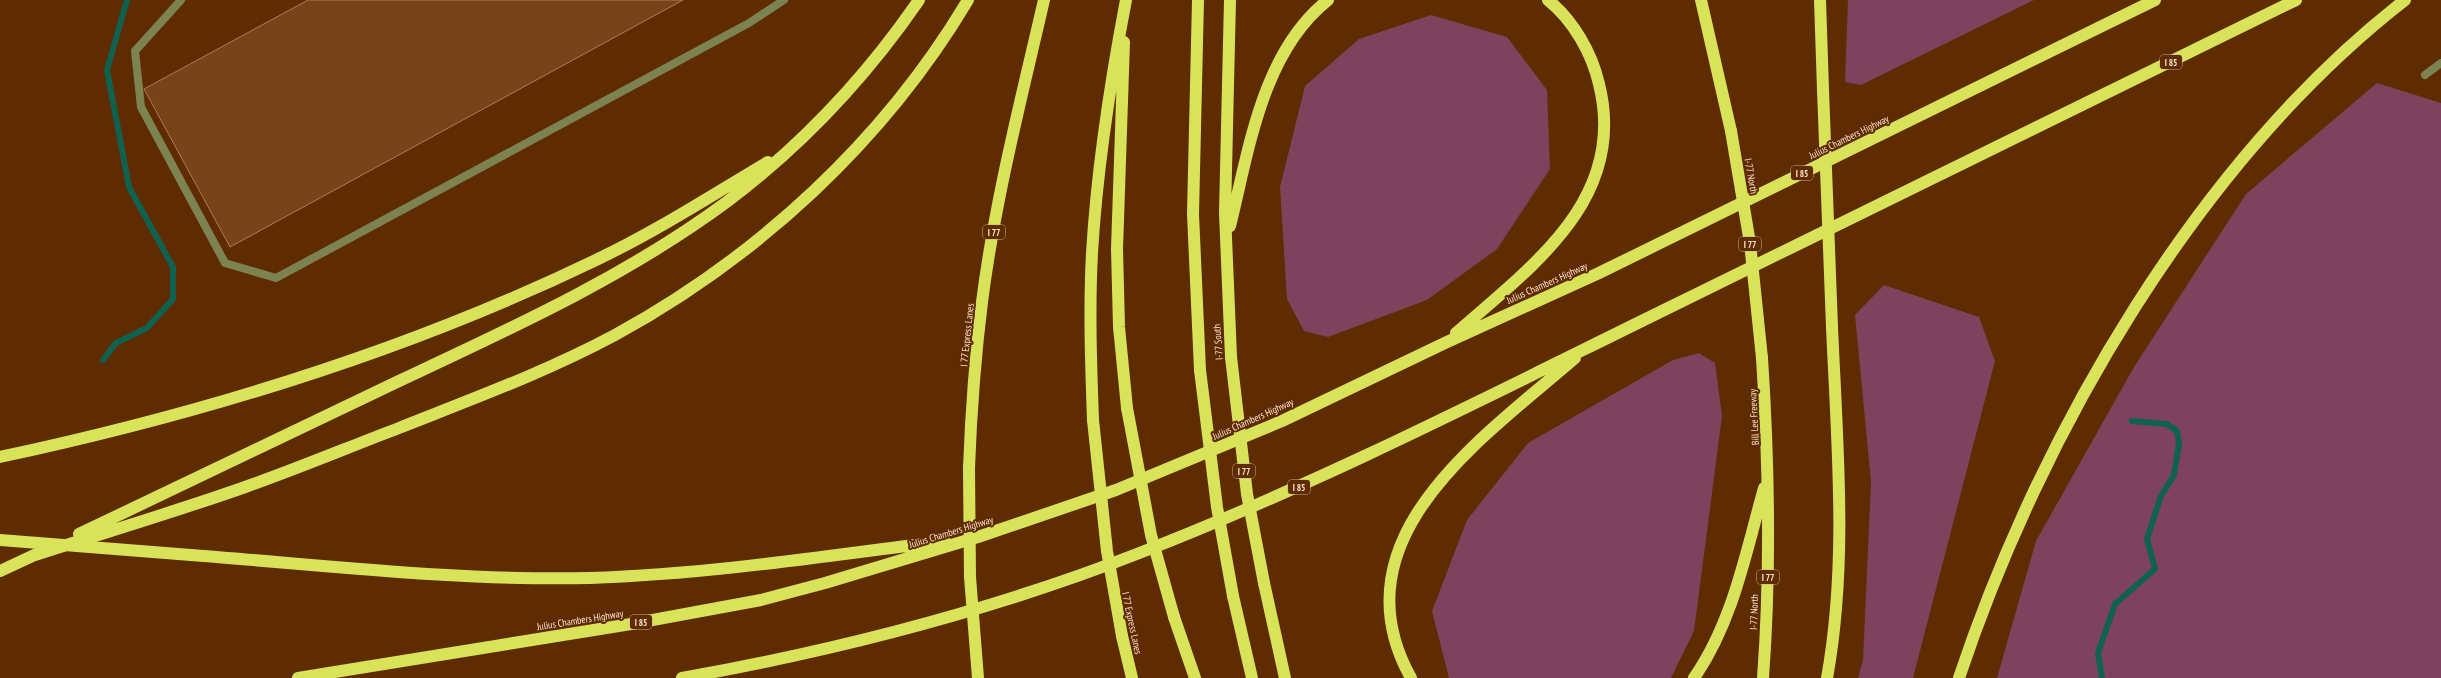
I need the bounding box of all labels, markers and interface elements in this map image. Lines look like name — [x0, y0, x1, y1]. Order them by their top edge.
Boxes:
road number: I 85 — [2160, 55, 2182, 69]
street label: Julius Chambers Highway — [1806, 112, 1891, 162]
street label: I-77 North — [1741, 157, 1761, 195]
road number: I 85 — [1791, 166, 1813, 180]
road number: I 77 — [983, 225, 1005, 239]
road number: I 77 — [1739, 237, 1761, 251]
street label: Julius Chambers Highway — [1504, 259, 1590, 307]
street label: I 77 Express Lanes — [957, 302, 977, 367]
street label: I-77 South — [1210, 324, 1226, 360]
street label: Bill Lee Freeway — [1746, 388, 1762, 445]
street label: Julius Chambers Highway — [1210, 395, 1296, 443]
road number: I 77 — [1233, 464, 1255, 478]
road number: I 85 — [1288, 480, 1310, 494]
street label: Julius Chambers Highway — [906, 513, 995, 551]
road number: I 77 — [1757, 570, 1779, 584]
street label: I 77 Express Lanes — [1119, 591, 1145, 656]
street label: I-77 North — [1747, 594, 1761, 630]
street label: Julius Chambers Highway — [535, 607, 624, 633]
road number: I 85 — [630, 615, 652, 629]

